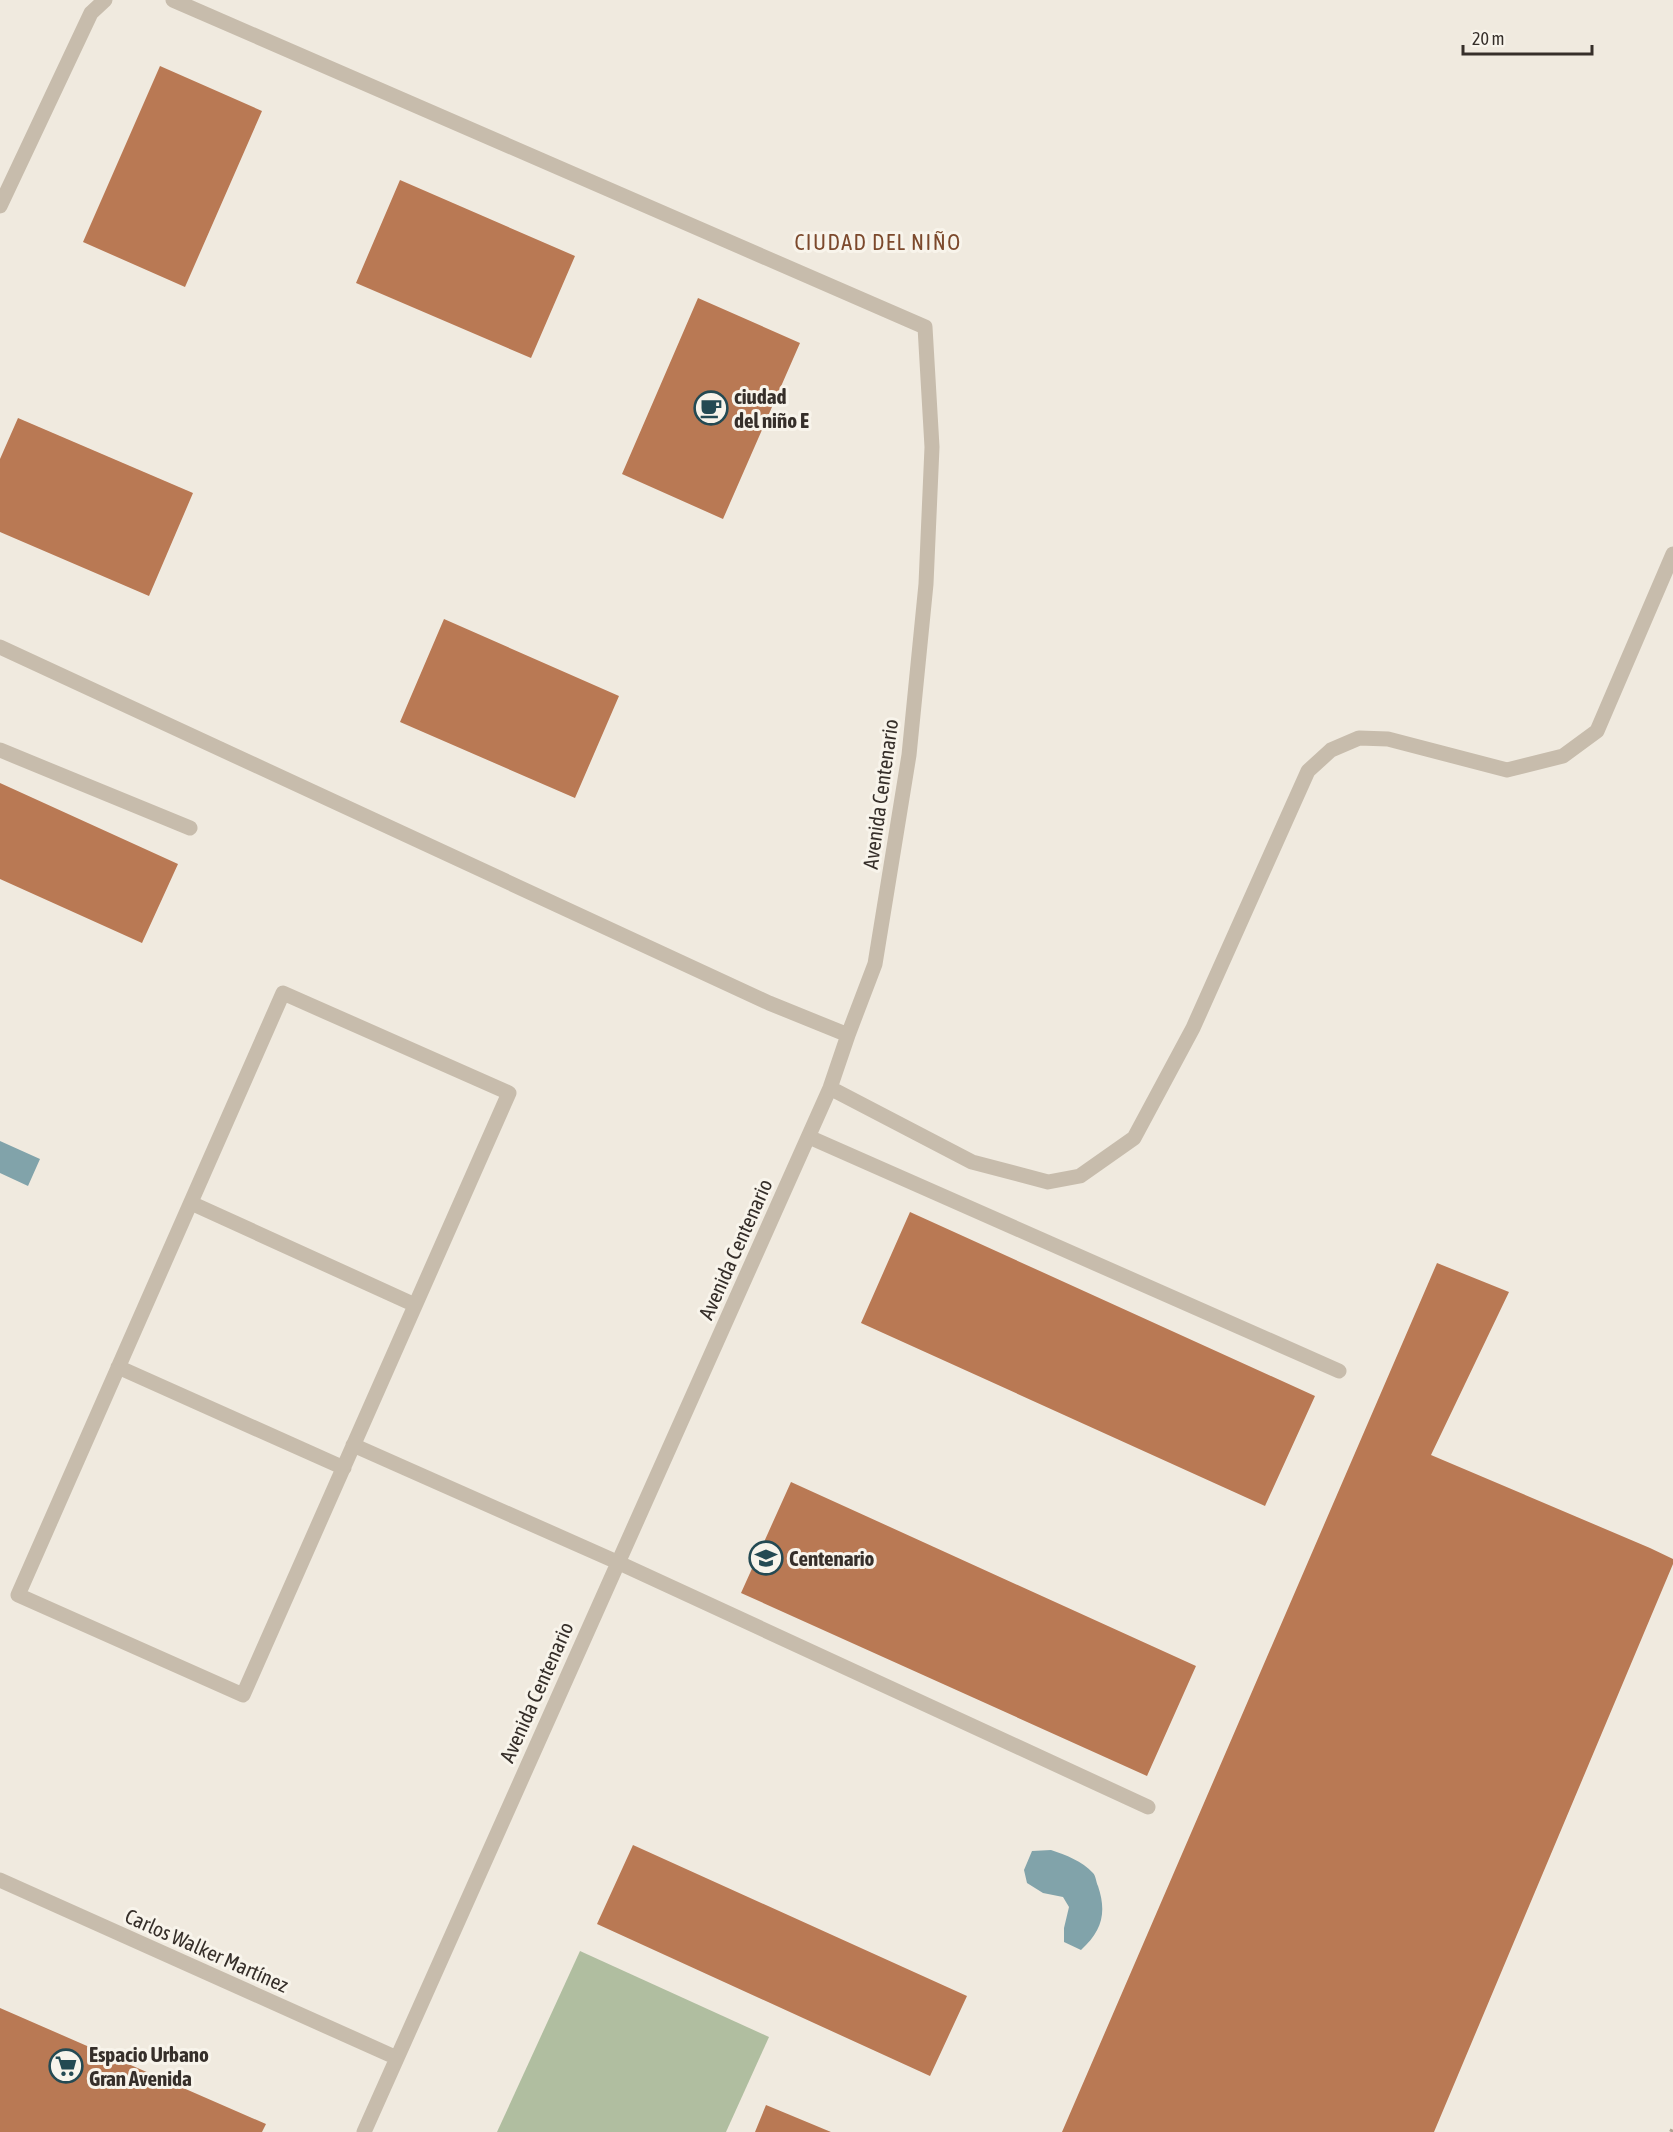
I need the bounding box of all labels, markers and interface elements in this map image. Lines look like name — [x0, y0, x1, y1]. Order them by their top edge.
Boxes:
scale bar — [1463, 18, 1592, 56]
text: 20 m — [1472, 28, 1504, 49]
district label: CIUDAD DEL NIÑO — [794, 229, 962, 255]
place label: ciudad del niño E — [734, 384, 809, 432]
cafe icon: ciudad del niño E — [693, 390, 729, 426]
street label: Avenida Centenario — [858, 717, 902, 871]
street label: Avenida Centenario — [693, 1175, 777, 1323]
school or university icon: Centenario — [748, 1540, 784, 1576]
place label: Centenario — [789, 1546, 875, 1570]
street label: Avenida Centenario — [494, 1618, 578, 1766]
street label: Carlos Walker Martínez — [122, 1903, 293, 1997]
place label: Espacio Urbano Gran Avenida — [89, 2042, 209, 2090]
supermarket icon: Espacio Urbano Gran Avenida — [48, 2048, 84, 2084]

